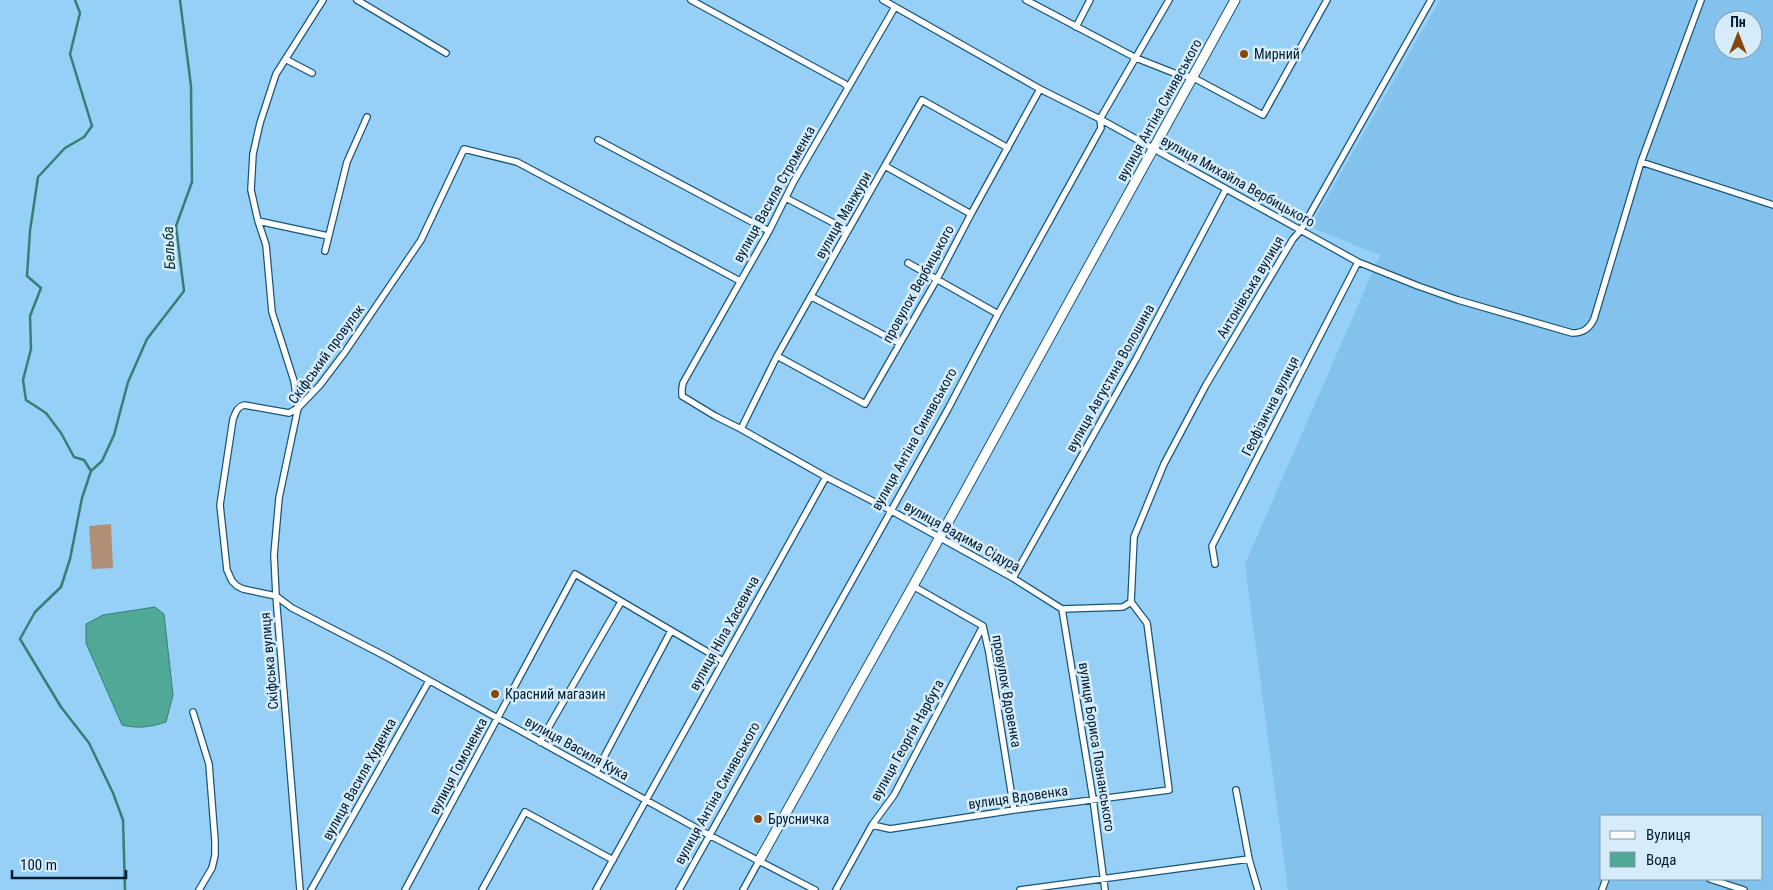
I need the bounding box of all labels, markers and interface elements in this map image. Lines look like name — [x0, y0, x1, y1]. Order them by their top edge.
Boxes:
north arrow — [1713, 10, 1763, 60]
text: Пн — [1730, 14, 1746, 30]
street label: вулиця Антіна Синявського — [1113, 36, 1205, 184]
place label: Мирний — [1254, 46, 1300, 62]
marker: Мирний — [1238, 48, 1250, 60]
street label: вулиця Василя Строменка — [730, 123, 818, 265]
street label: вулиця Михайла Вербицького — [1158, 132, 1318, 230]
street label: вулиця Манжури — [812, 169, 874, 261]
street label: провулок Вербицького — [879, 222, 957, 346]
water label: Бельба — [159, 226, 179, 270]
street label: Антонівська вулиця — [1213, 233, 1287, 341]
street label: Скіфський провулок — [285, 301, 367, 407]
street label: вулиця Августина Волошина — [1063, 301, 1157, 455]
street label: Геофізична вулиця — [1238, 354, 1302, 458]
street label: вулиця Антіна Синявського — [868, 365, 960, 513]
street label: вулиця Вадима Сідура — [901, 497, 1023, 575]
street label: вулиця Ніла Хасевича — [686, 573, 762, 693]
street label: Скіфська вулиця — [257, 612, 281, 710]
street label: провулок Вдовенка — [989, 633, 1025, 749]
street label: вулиця Бориса Познанського — [1076, 661, 1118, 833]
street label: вулиця Георгія Нарбута — [867, 677, 947, 803]
place label: Красний магазин — [505, 686, 606, 702]
marker: Красний магазин — [489, 688, 501, 700]
street label: вулиця Василя Кука — [522, 713, 632, 783]
street label: вулиця Василя Худенка — [319, 715, 399, 843]
street label: вулиця Гомоненка — [426, 715, 490, 817]
street label: вулиця Антіна Синявського — [671, 719, 763, 867]
street label: вулиця Вдовенка — [967, 782, 1069, 812]
place label: Брусничка — [768, 811, 829, 827]
marker: Брусничка — [752, 813, 764, 825]
legend — [1600, 815, 1763, 880]
text: Вулиця — [1646, 826, 1691, 844]
scale bar — [12, 848, 126, 880]
text: Вода — [1646, 851, 1676, 869]
text: 100 m — [20, 856, 57, 874]

